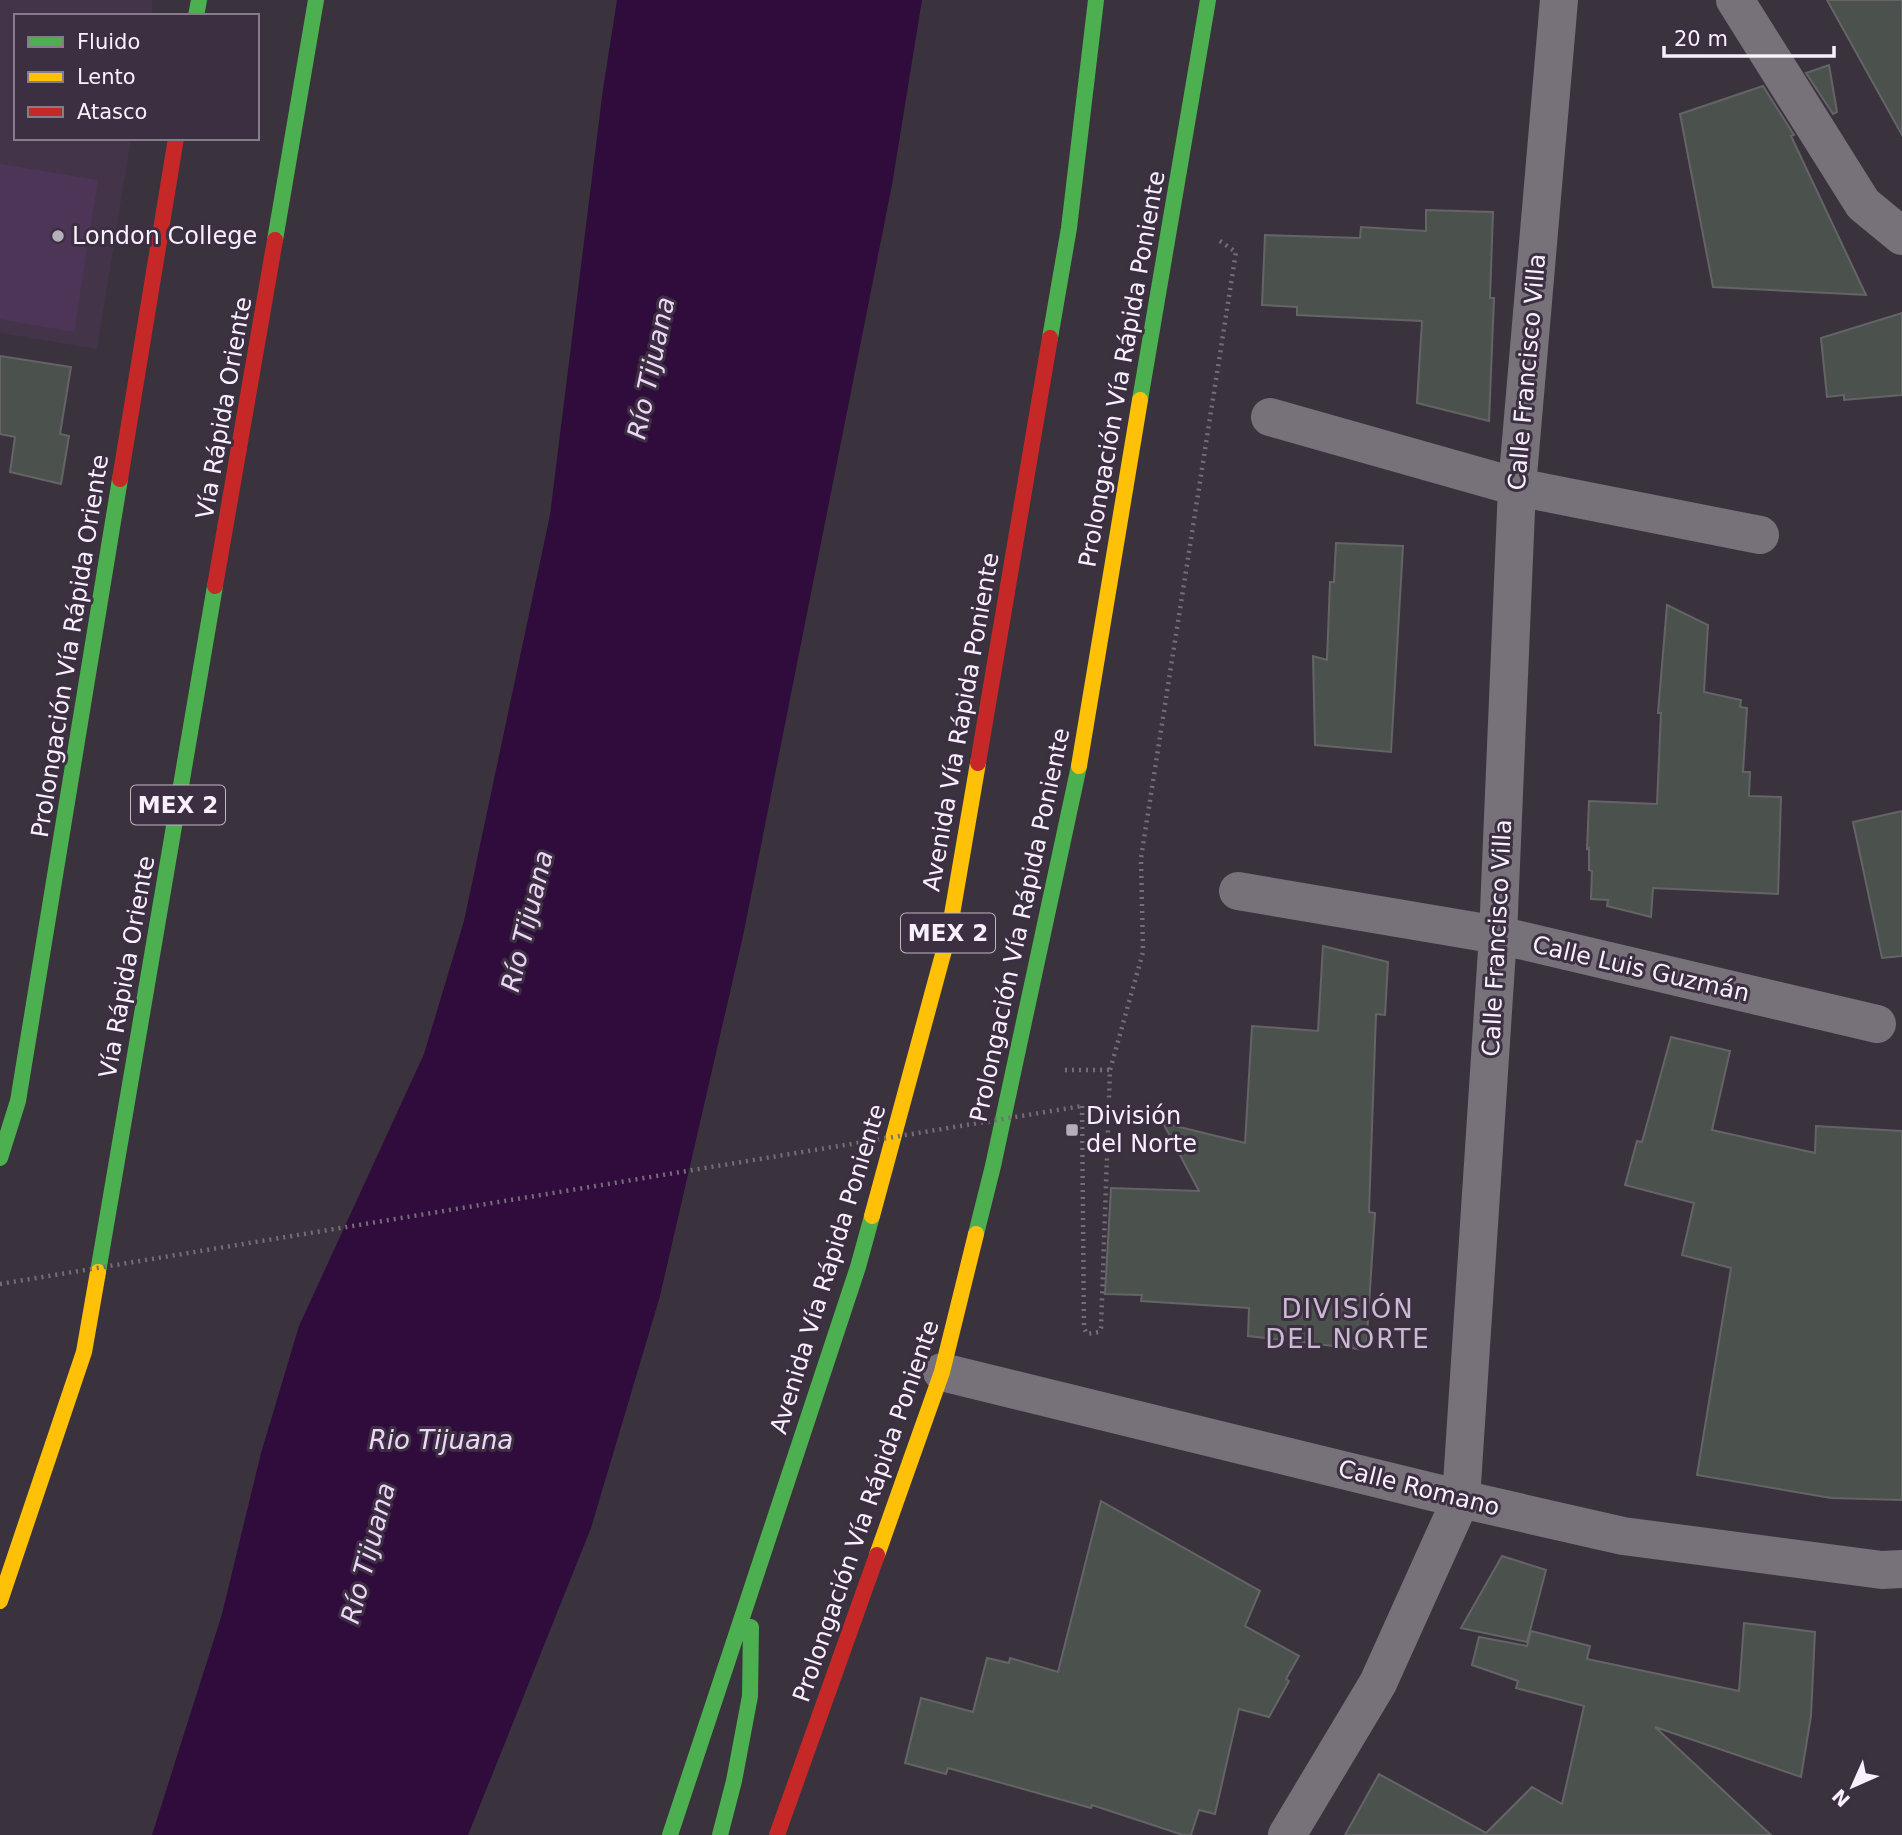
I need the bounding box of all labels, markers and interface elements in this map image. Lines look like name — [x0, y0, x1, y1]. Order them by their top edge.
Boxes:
legend — [14, 14, 259, 140]
scale bar — [1664, 14, 1834, 58]
text: 20 m — [1674, 27, 1728, 51]
text: Fluido — [77, 30, 140, 54]
text: Lento — [77, 65, 136, 89]
text: Atasco — [77, 100, 147, 124]
street label: Prolongación Vía Rápida Poniente — [1073, 169, 1171, 569]
place label: London College — [72, 222, 257, 250]
marker: London College — [50, 228, 66, 244]
street label: Calle Francisco Villa — [1503, 252, 1551, 492]
water label: Río Tijuana — [621, 294, 681, 442]
street label: Vía Rápida Oriente — [191, 295, 257, 521]
street label: Prolongación Vía Rápida Oriente — [26, 453, 114, 839]
street label: Avenida Vía Rápida Poniente — [917, 550, 1005, 894]
street label: Prolongación Vía Rápida Poniente — [965, 725, 1075, 1125]
road number: MEX 2 — [131, 786, 225, 824]
street label: Calle Francisco Villa — [1477, 819, 1517, 1057]
water label: Río Tijuana — [495, 847, 559, 995]
street label: Vía Rápida Oriente — [94, 854, 160, 1080]
road number: MEX 2 — [901, 914, 995, 952]
street label: Calle Luis Guzmán — [1530, 930, 1752, 1008]
street label: Avenida Vía Rápida Poniente — [764, 1101, 892, 1437]
place label: División del Norte — [1086, 1102, 1197, 1158]
marker: División del Norte — [1064, 1122, 1080, 1138]
district label: DIVISIÓN DEL NORTE — [1265, 1293, 1431, 1354]
street label: Prolongación Vía Rápida Poniente — [787, 1316, 945, 1706]
water label: Rio Tijuana — [369, 1425, 513, 1455]
street label: Calle Romano — [1335, 1454, 1503, 1522]
water label: Río Tijuana — [335, 1479, 401, 1627]
north arrow — [1818, 1751, 1888, 1821]
text: N — [1828, 1785, 1854, 1811]

